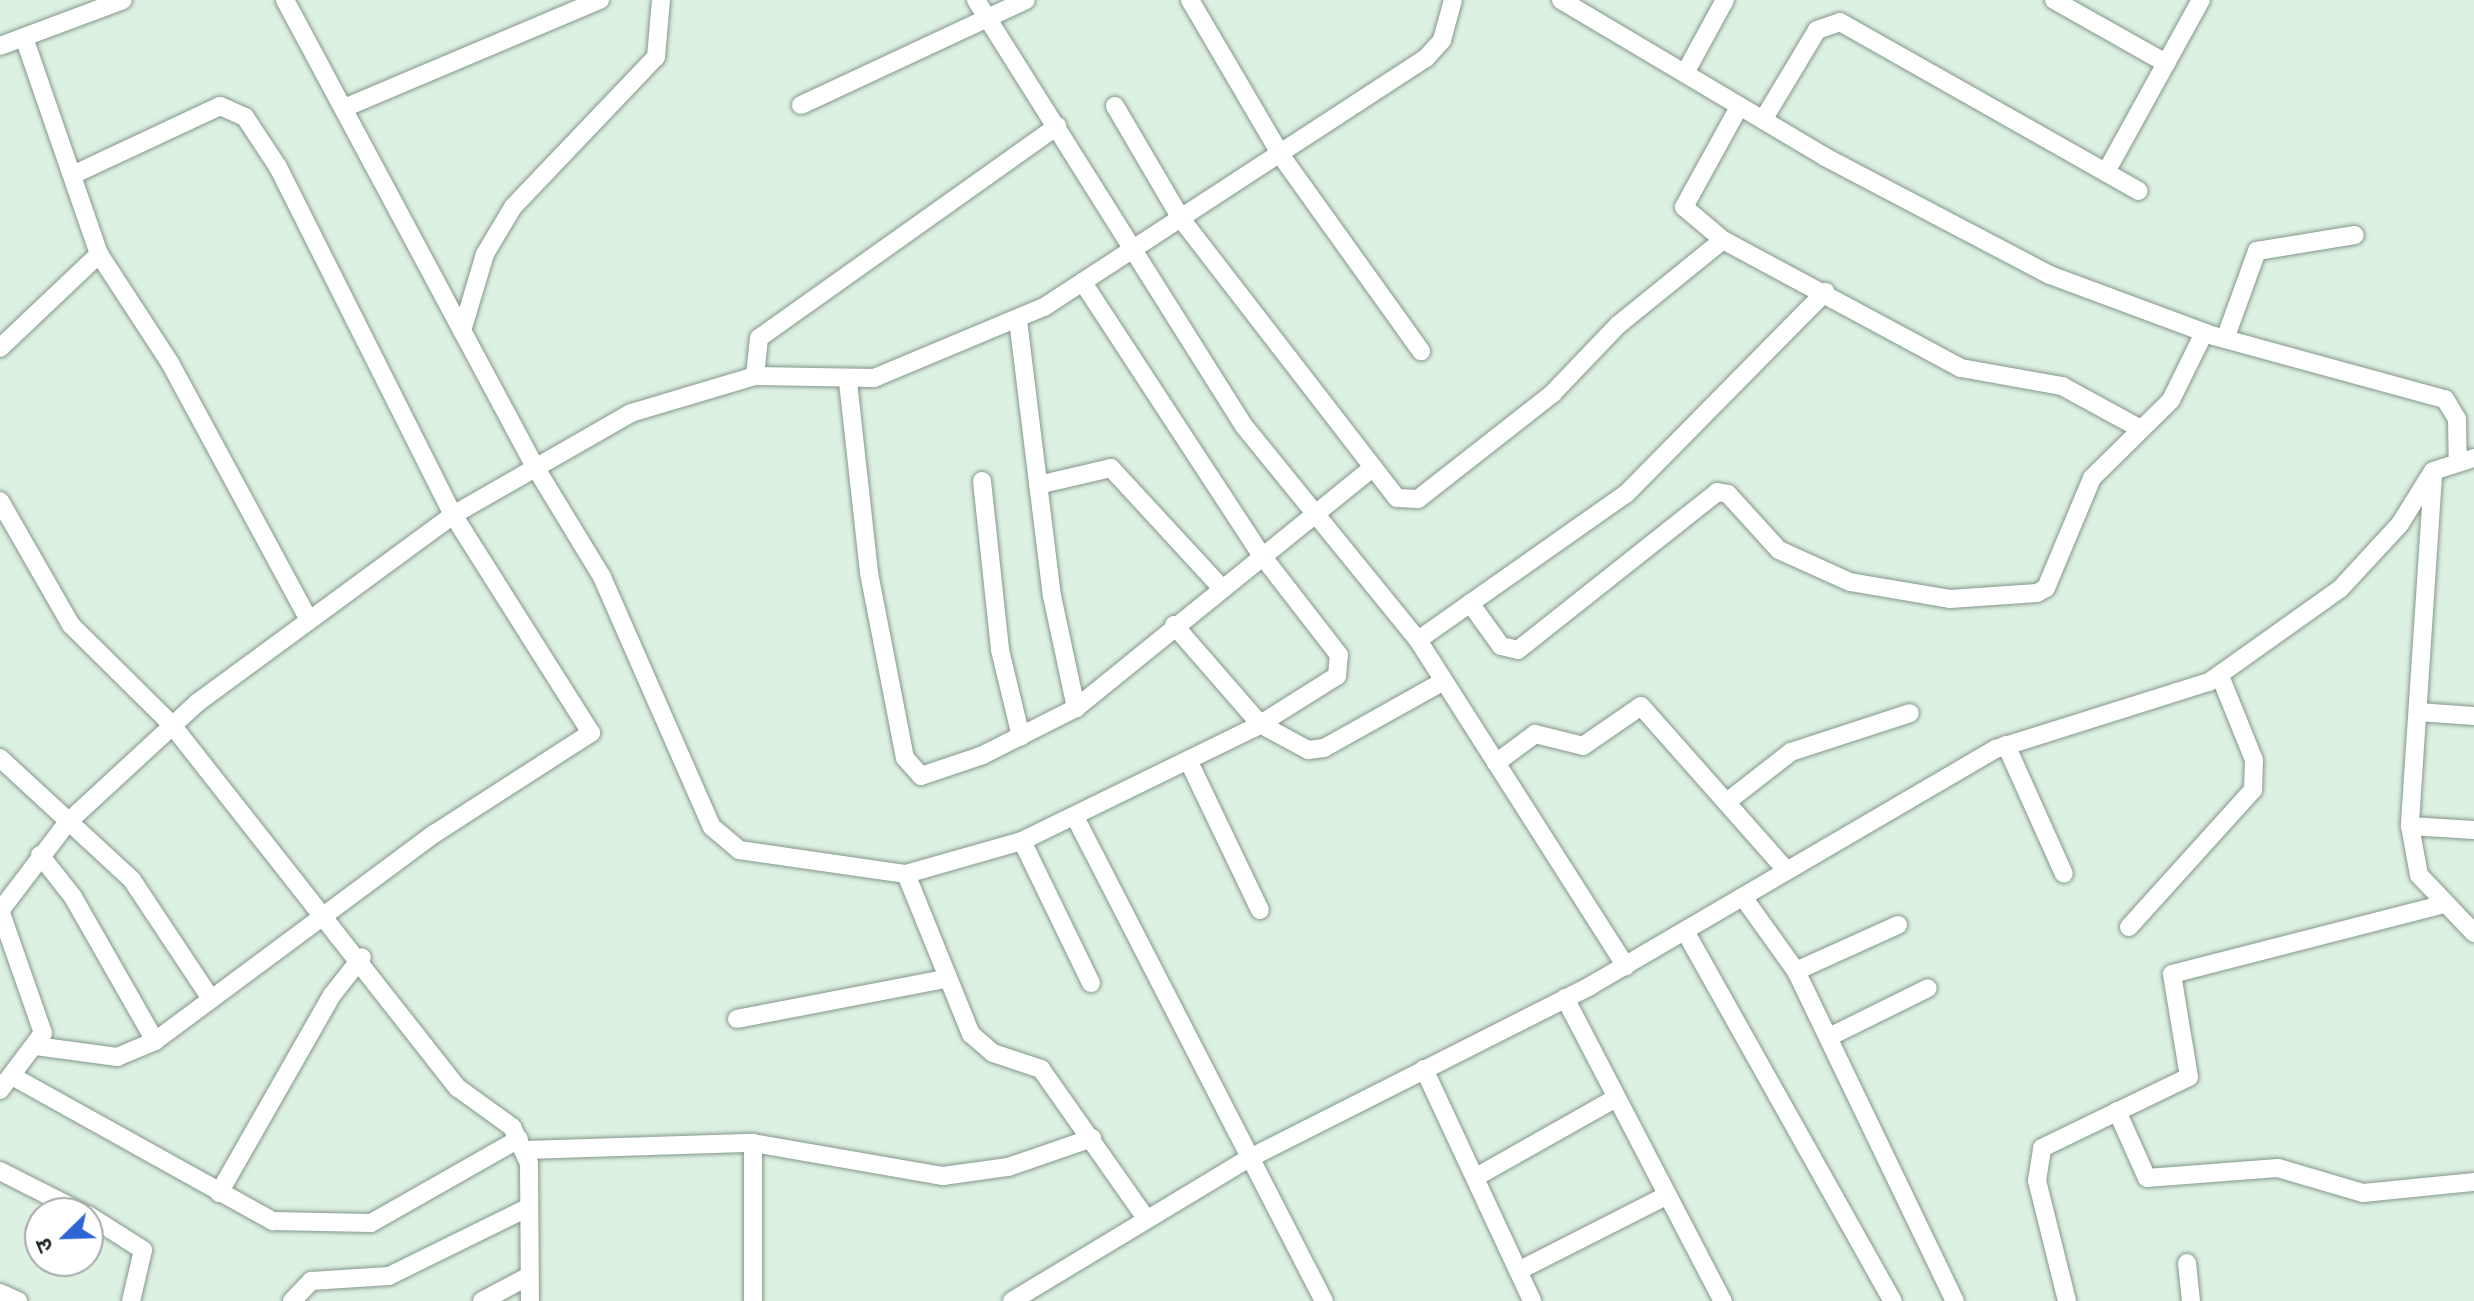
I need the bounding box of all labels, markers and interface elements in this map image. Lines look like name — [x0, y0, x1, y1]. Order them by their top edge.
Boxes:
north arrow — [24, 1197, 104, 1277]
text: उ — [27, 1234, 60, 1257]

